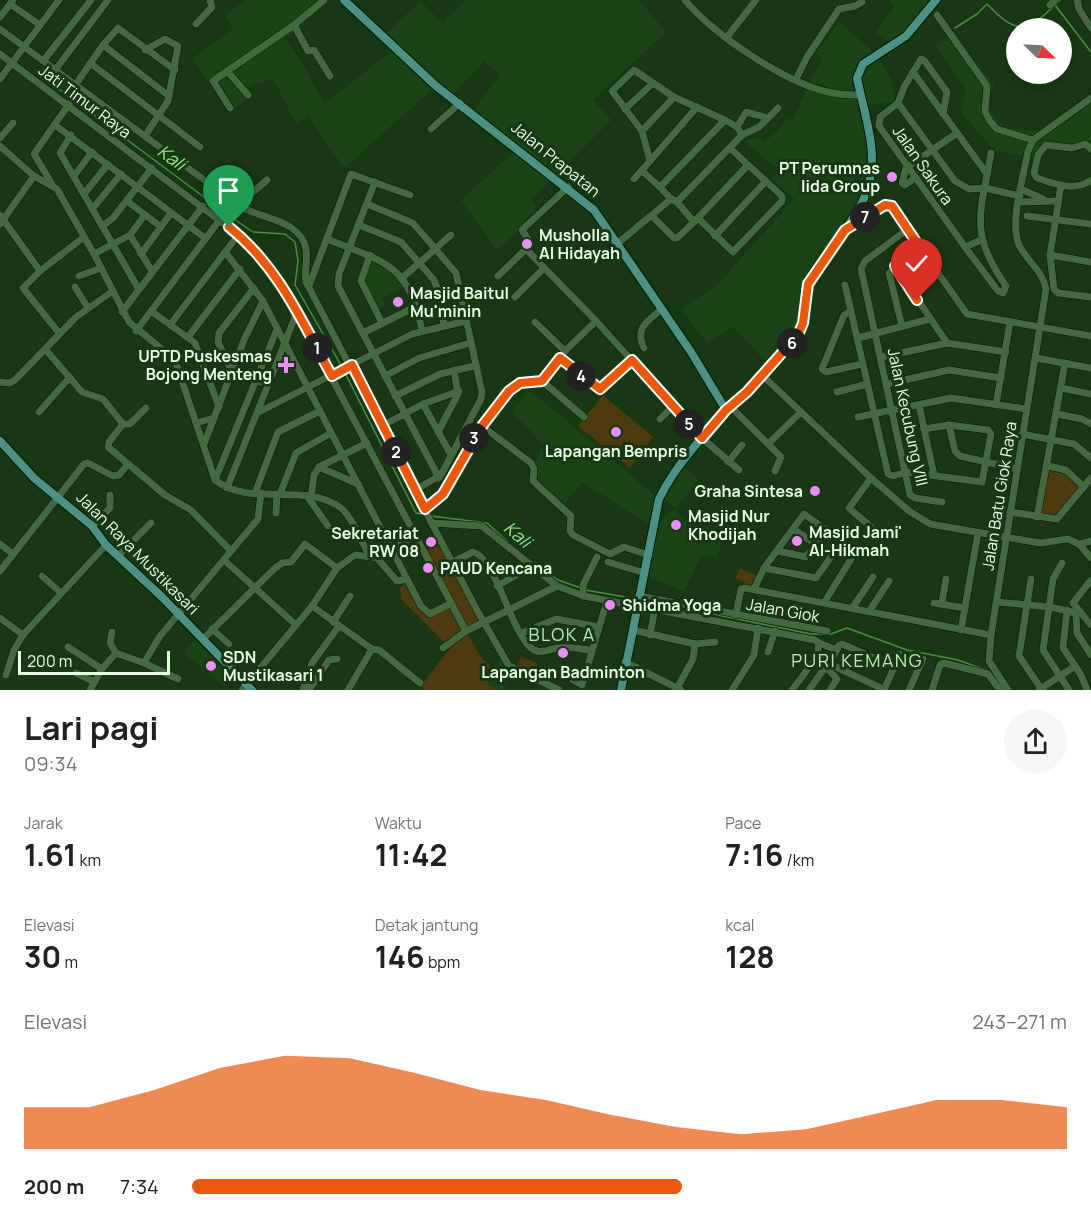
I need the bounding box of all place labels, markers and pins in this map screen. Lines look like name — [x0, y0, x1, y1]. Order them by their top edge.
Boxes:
place label: PT Perumnas Iida Group — [779, 157, 880, 197]
pin — [203, 165, 254, 227]
marker: PT Perumnas Iida Group — [885, 170, 899, 184]
pin: 7 — [850, 202, 880, 232]
place label: Musholla Al Hidayah — [539, 224, 620, 264]
marker: Musholla Al Hidayah — [520, 237, 534, 251]
pin — [891, 238, 942, 300]
place label: Masjid Baitul Mu'minin — [410, 282, 509, 322]
marker: Masjid Baitul Mu'minin — [391, 295, 405, 309]
pin: 6 — [777, 328, 807, 358]
pin: 1 — [302, 333, 332, 363]
place label: UPTD Puskesmas Bojong Menteng — [138, 345, 272, 385]
marker: UPTD Puskesmas Bojong Menteng — [277, 356, 295, 374]
pin: 4 — [566, 361, 596, 391]
pin: 5 — [674, 409, 704, 439]
pin: 3 — [459, 423, 489, 453]
marker: Lapangan Bempris — [609, 425, 623, 439]
pin: 2 — [381, 437, 411, 467]
place label: Lapangan Bempris — [545, 440, 688, 462]
place label: Graha Sintesa — [694, 480, 803, 502]
marker: Graha Sintesa — [808, 484, 822, 498]
place label: Masjid Nur Khodijah — [688, 505, 770, 545]
marker: Masjid Nur Khodijah — [669, 518, 683, 532]
place label: Masjid Jami' Al-Hikmah — [809, 521, 902, 561]
place label: Sekretariat RW 08 — [331, 522, 419, 562]
marker: Masjid Jami' Al-Hikmah — [790, 534, 804, 548]
marker: Sekretariat RW 08 — [424, 535, 438, 549]
place label: PAUD Kencana — [440, 557, 552, 579]
marker: PAUD Kencana — [421, 561, 435, 575]
place label: Shidma Yoga — [622, 594, 721, 616]
marker: Shidma Yoga — [603, 598, 617, 612]
place label: SDN Mustikasari 1 — [223, 646, 324, 686]
marker: Lapangan Badminton — [556, 646, 570, 660]
marker: SDN Mustikasari 1 — [204, 659, 218, 673]
place label: Lapangan Badminton — [481, 661, 645, 683]

